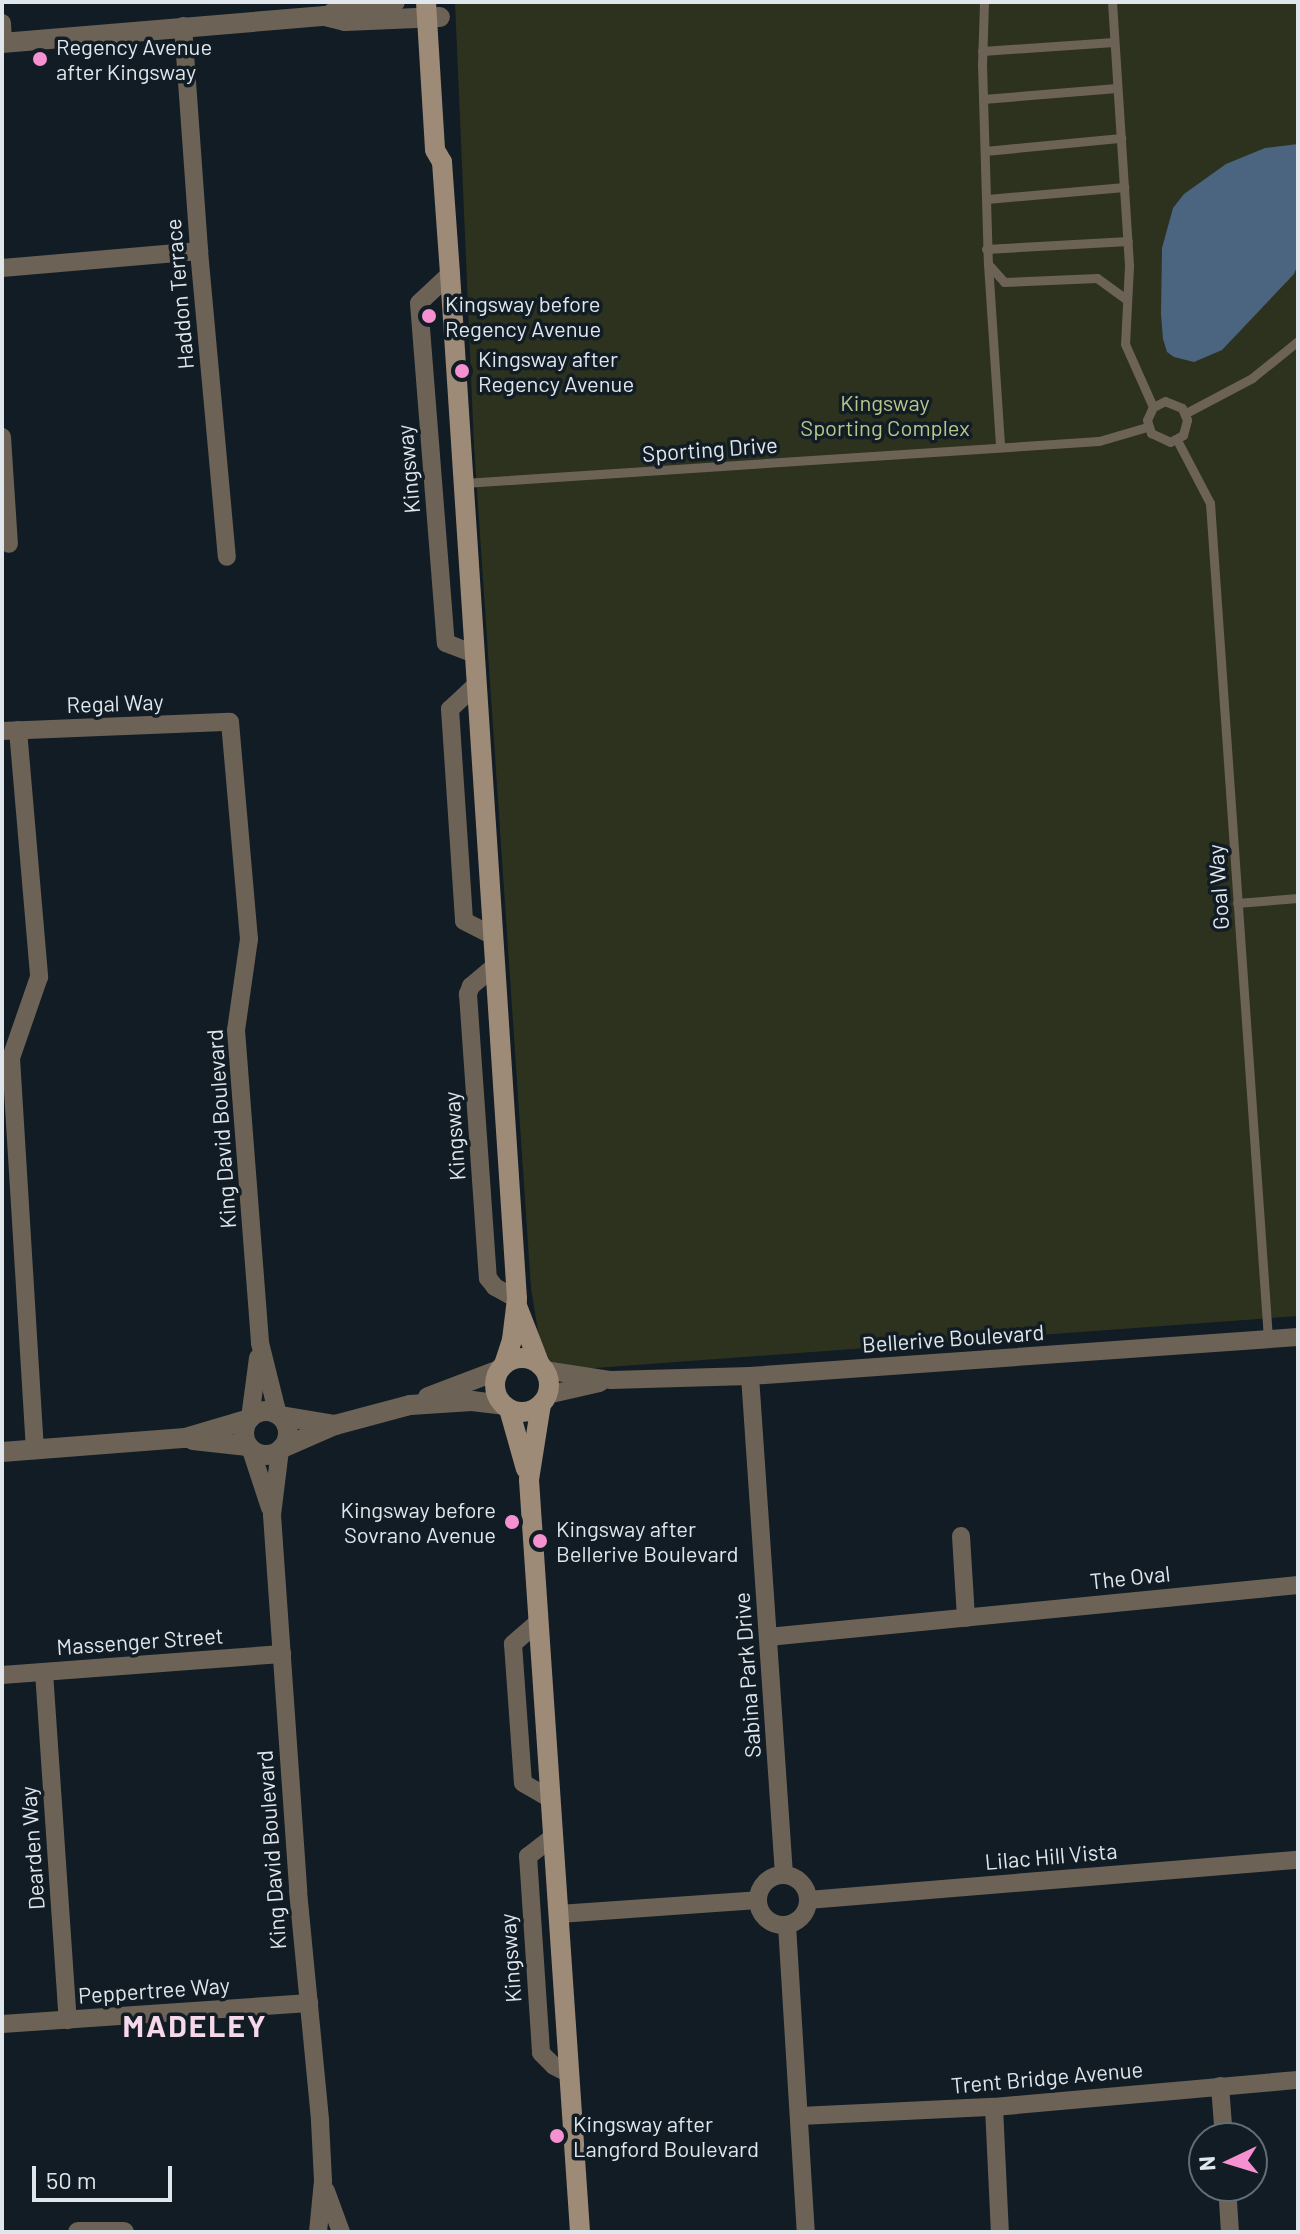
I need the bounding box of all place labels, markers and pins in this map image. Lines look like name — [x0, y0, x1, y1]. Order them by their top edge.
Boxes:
place label: Regency Avenue after Kingsway — [56, 33, 212, 84]
marker: Regency Avenue after Kingsway — [31, 50, 49, 68]
place label: Kingsway before Regency Avenue — [445, 290, 601, 342]
marker: Kingsway before Regency Avenue — [420, 307, 438, 325]
place label: Kingsway after Regency Avenue — [478, 345, 634, 396]
marker: Kingsway after Regency Avenue — [453, 362, 471, 380]
place label: Kingsway before Sovrano Avenue — [340, 1496, 496, 1548]
marker: Kingsway before Sovrano Avenue — [503, 1513, 521, 1531]
place label: Kingsway after Bellerive Boulevard — [556, 1515, 739, 1566]
marker: Kingsway after Bellerive Boulevard — [531, 1532, 549, 1550]
place label: Kingsway after Langford Boulevard — [573, 2110, 759, 2162]
marker: Kingsway after Langford Boulevard — [548, 2127, 566, 2145]

